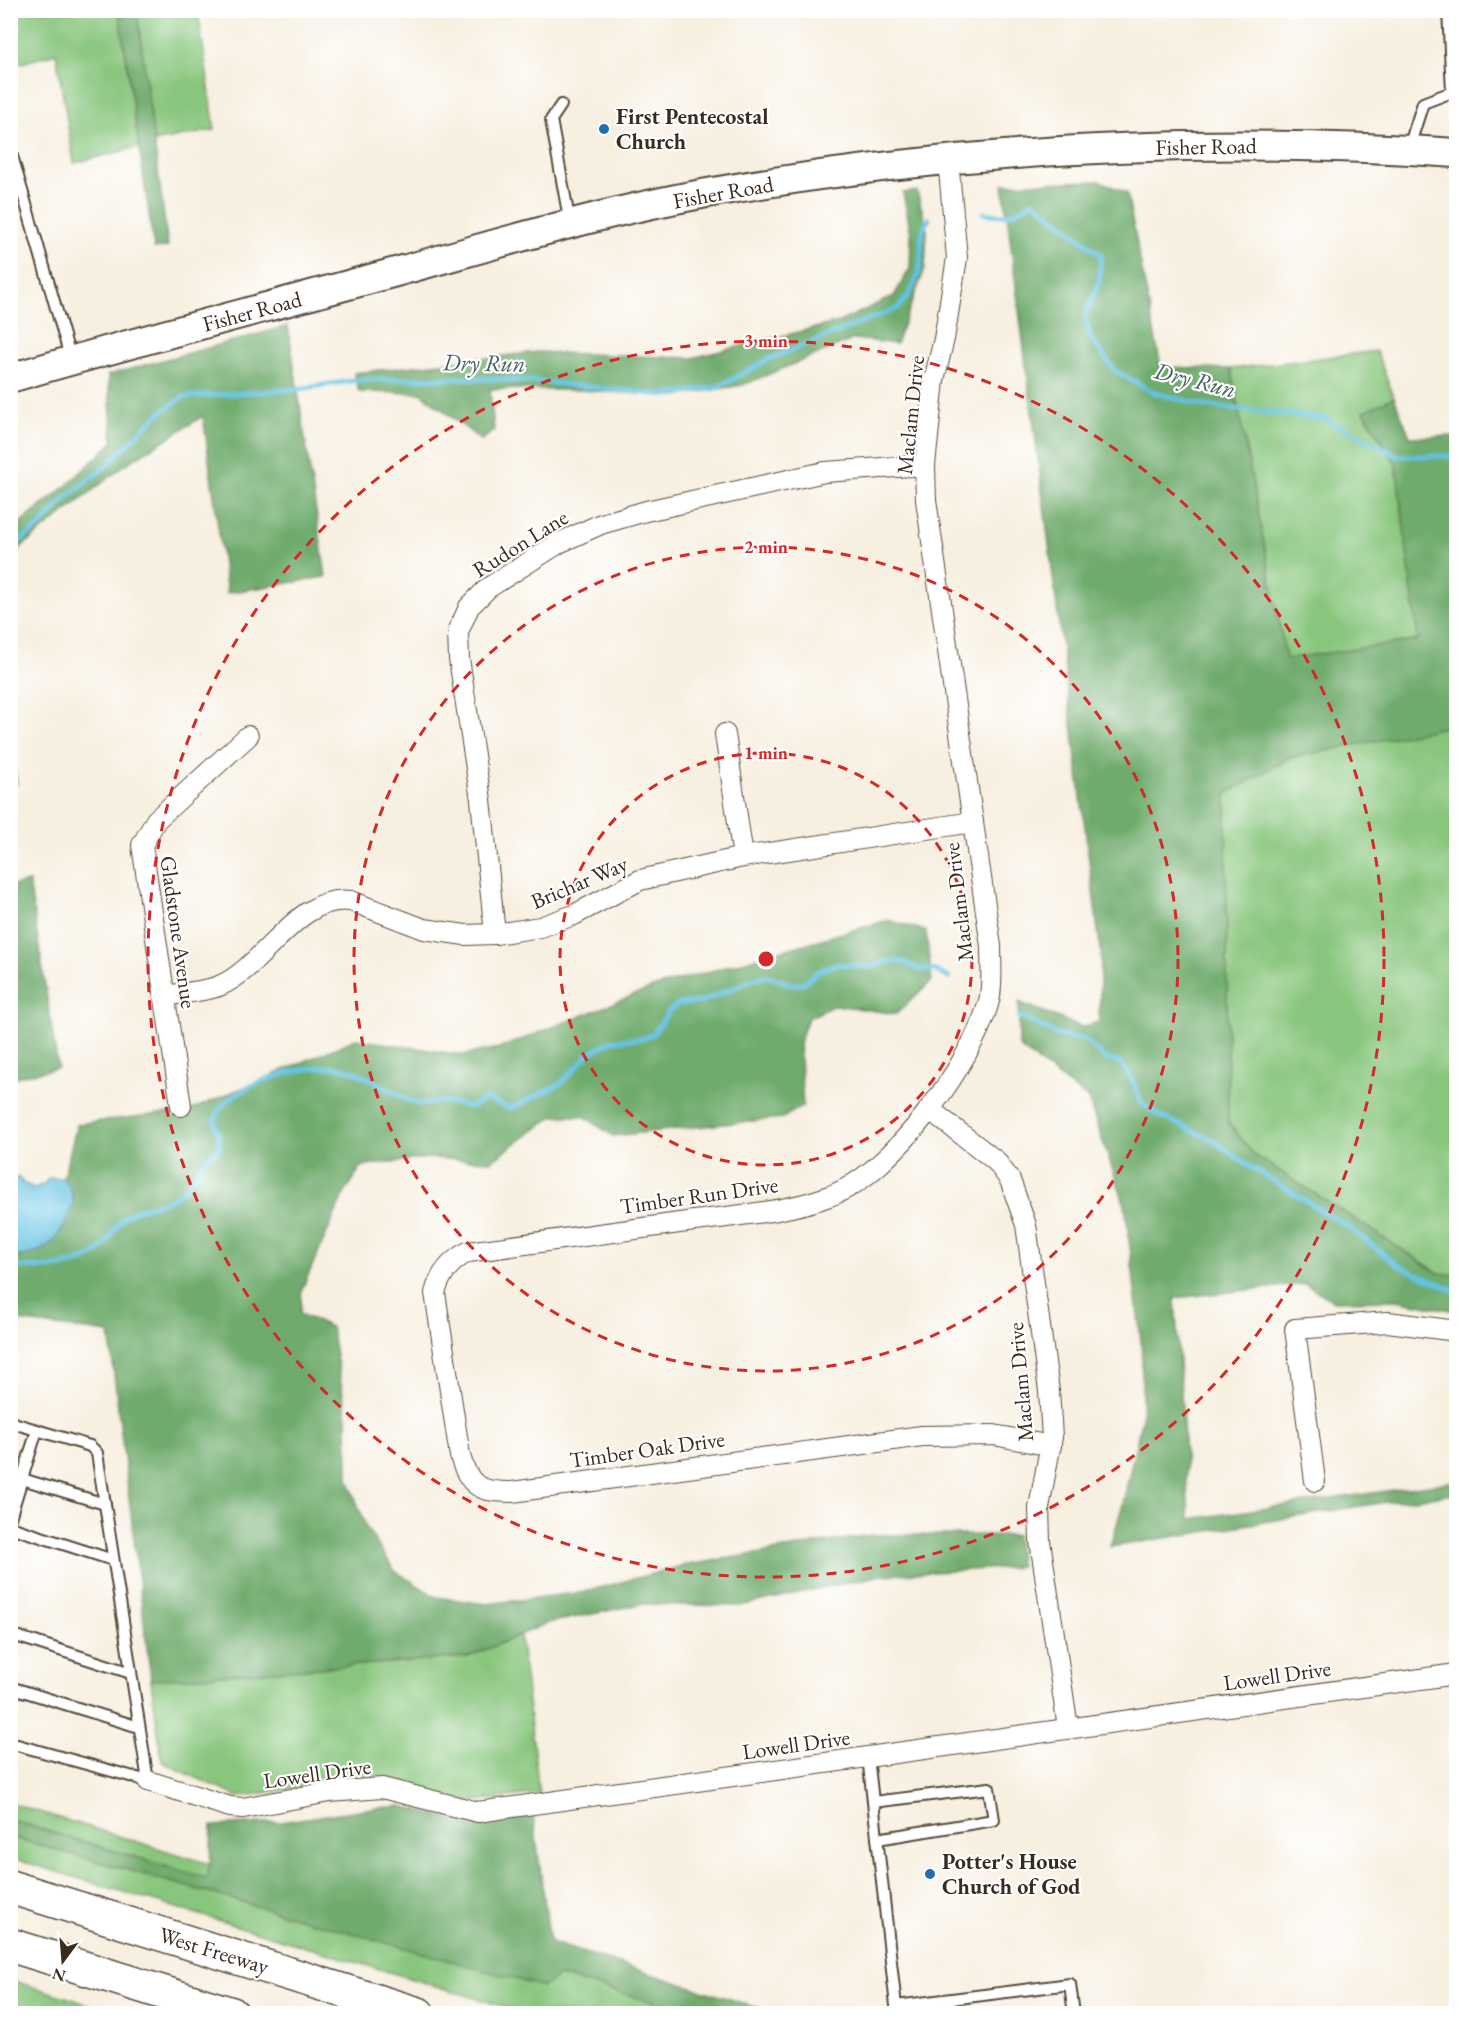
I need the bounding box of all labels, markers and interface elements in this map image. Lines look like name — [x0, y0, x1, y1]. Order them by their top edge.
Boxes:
place label: First Pentecostal Church — [616, 102, 768, 156]
marker: First Pentecostal Church — [597, 122, 611, 136]
street label: Fisher Road — [1155, 131, 1258, 162]
street label: Fisher Road — [671, 169, 776, 216]
street label: Fisher Road — [199, 284, 306, 339]
text: 3 min — [744, 329, 788, 352]
water label: Dry Run — [441, 346, 526, 379]
street label: Maclam Drive — [890, 354, 931, 476]
water label: Dry Run — [1150, 354, 1239, 405]
street label: Rudon Lane — [467, 503, 574, 584]
text: 2 min — [744, 535, 788, 558]
text: 1 min — [744, 741, 788, 764]
street label: Maclam Drive — [937, 840, 980, 963]
street label: Brichar Way — [526, 849, 632, 916]
street label: Gladstone Avenue — [153, 854, 204, 1011]
centre of rings — [756, 949, 776, 969]
street label: Timber Run Drive — [618, 1170, 780, 1221]
street label: Maclam Drive — [1001, 1321, 1040, 1443]
street label: Timber Oak Drive — [568, 1424, 727, 1475]
street label: Lowell Drive — [1221, 1654, 1333, 1697]
street label: Lowell Drive — [740, 1723, 852, 1766]
street label: Lowell Drive — [261, 1752, 373, 1795]
place label: Potter's House Church of God — [942, 1847, 1080, 1901]
marker: Potter's House Church of God — [923, 1867, 937, 1881]
street label: West Freeway — [155, 1920, 273, 1981]
north arrow — [33, 1931, 93, 1991]
text: N — [50, 1963, 68, 1987]

